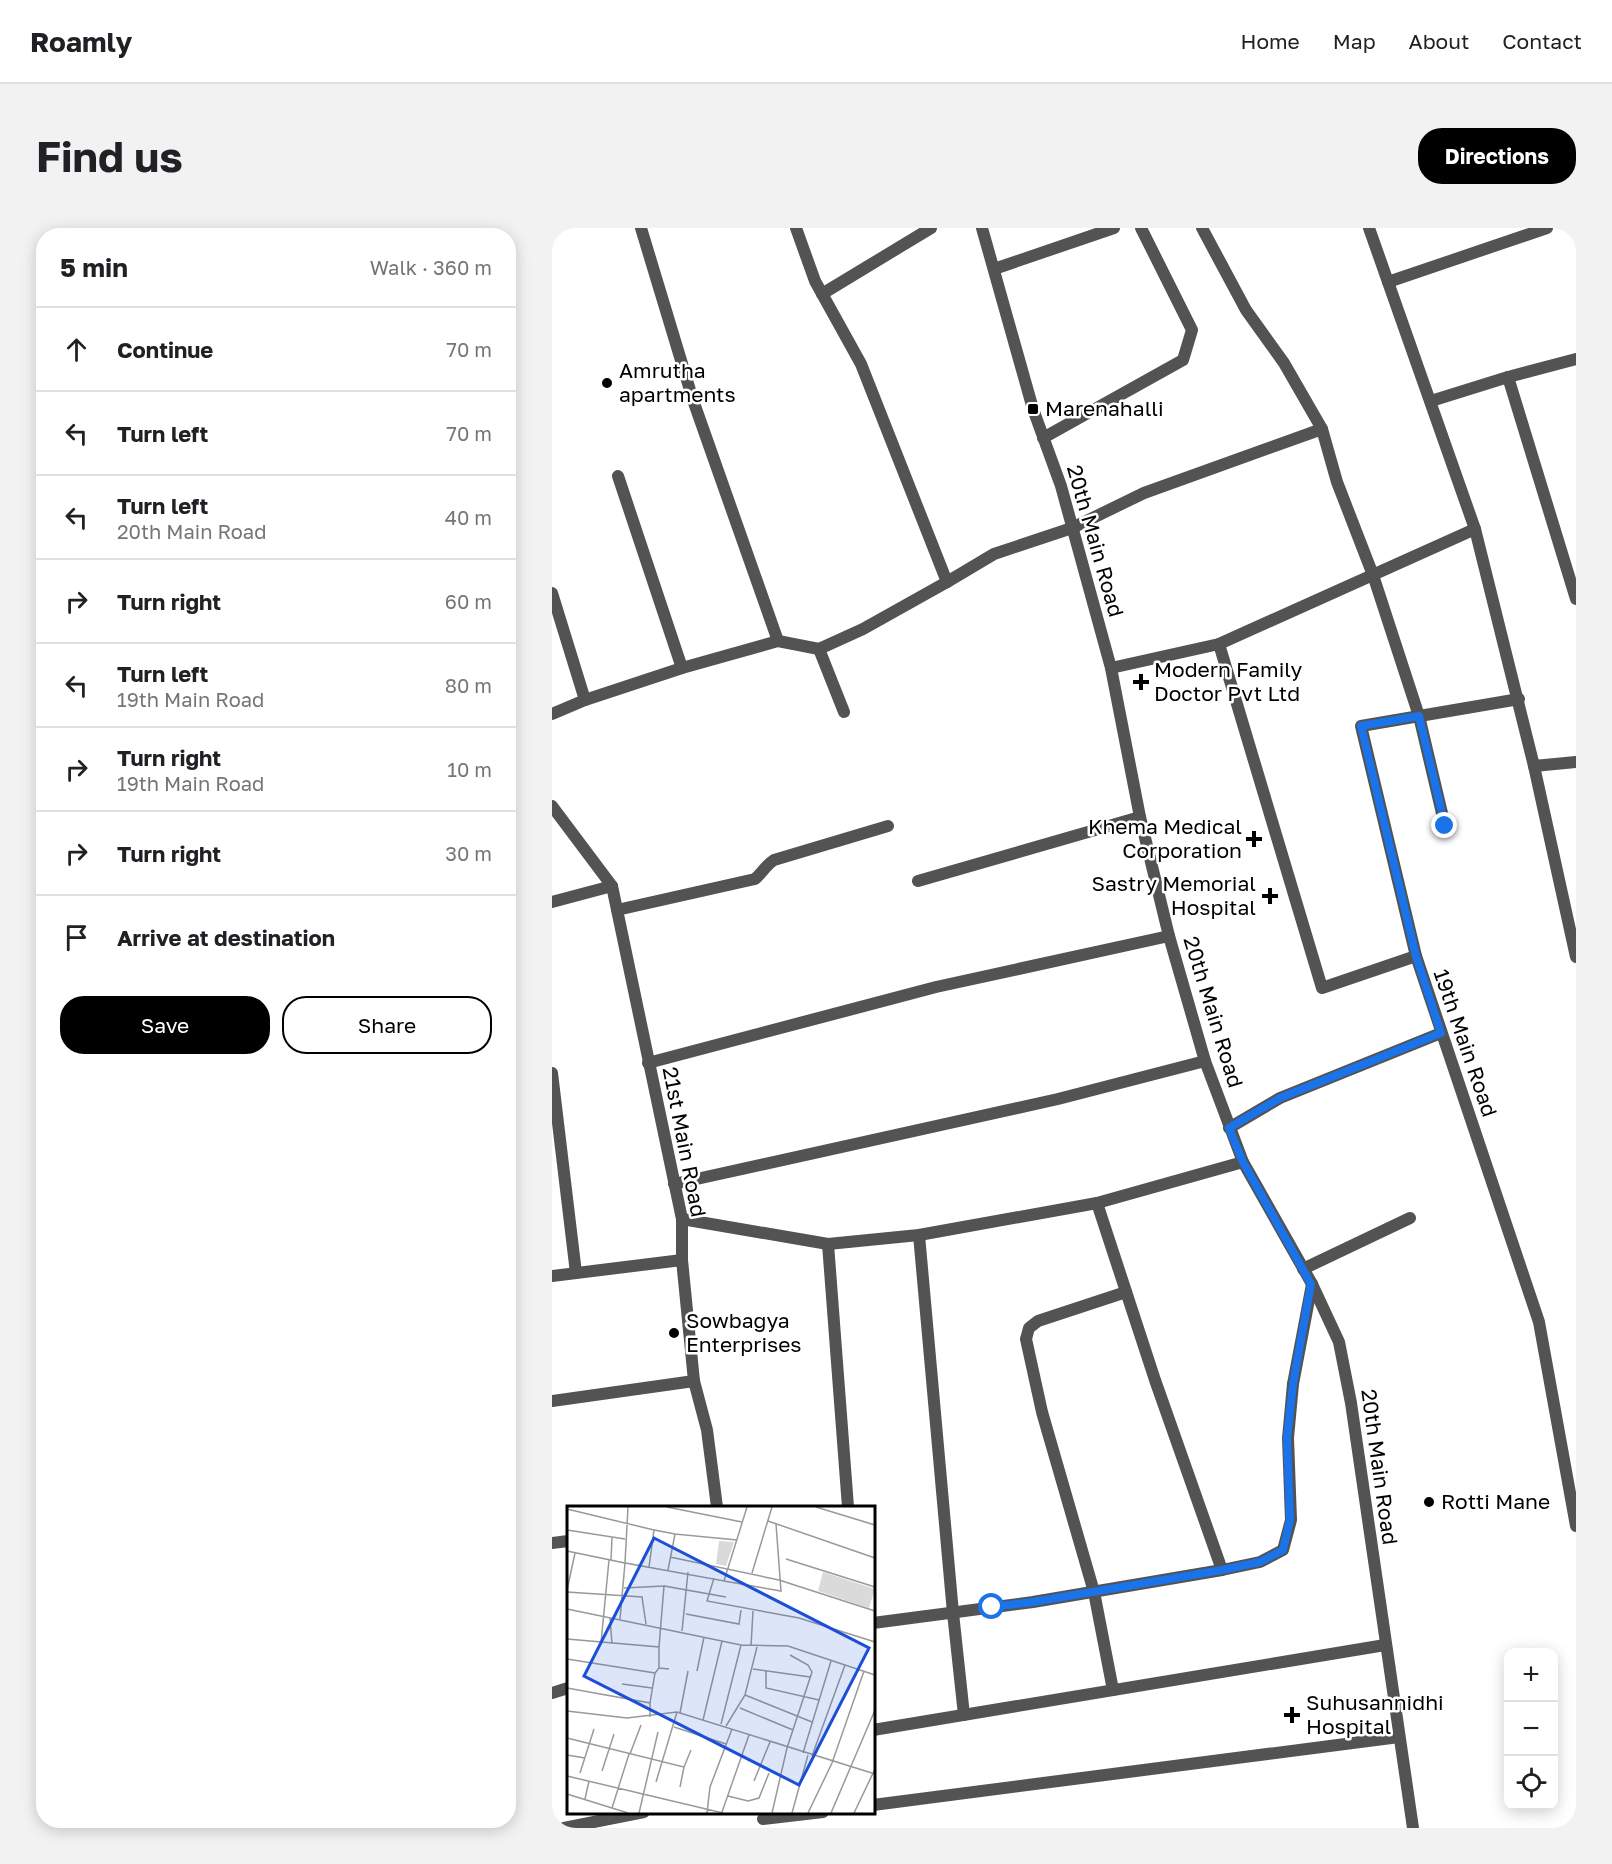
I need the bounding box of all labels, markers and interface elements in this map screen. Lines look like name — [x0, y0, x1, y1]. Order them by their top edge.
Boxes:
text: Roamly — [30, 25, 132, 58]
text: Home — [1240, 28, 1300, 54]
text: Map — [1333, 28, 1376, 54]
text: About — [1409, 28, 1469, 54]
text: Contact — [1502, 28, 1582, 54]
button: Directions — [1418, 128, 1576, 184]
text: Find us — [36, 131, 183, 181]
text: 5 min — [60, 252, 128, 283]
text: Walk · 360 m — [370, 255, 492, 279]
icon: ahead — [60, 333, 93, 366]
text: Continue — [117, 336, 213, 363]
text: 70 m — [446, 337, 492, 361]
place label: Amrutha apartments — [619, 357, 736, 407]
marker: Amrutha apartments — [600, 376, 614, 390]
place label: Marenahalli — [1045, 395, 1164, 421]
marker: Marenahalli — [1026, 402, 1040, 416]
icon: left — [60, 417, 93, 450]
text: Turn left — [117, 420, 208, 447]
text: 70 m — [446, 421, 492, 445]
street label: 20th Main Road — [1062, 462, 1130, 620]
text: Turn left — [117, 492, 208, 519]
icon: left — [60, 501, 93, 534]
text: 40 m — [445, 505, 492, 529]
text: 20th Main Road — [117, 519, 266, 543]
icon: right — [60, 585, 93, 618]
text: Turn right — [117, 588, 221, 615]
text: 60 m — [445, 589, 492, 613]
place label: Modern Family Doctor Pvt Ltd — [1154, 656, 1303, 706]
text: Turn left — [117, 660, 208, 687]
icon: left — [60, 669, 93, 702]
text: 80 m — [445, 673, 492, 697]
marker: Modern Family Doctor Pvt Ltd — [1132, 673, 1150, 691]
text: 19th Main Road — [117, 687, 264, 711]
text: Turn right — [117, 744, 221, 771]
icon: right — [60, 753, 93, 786]
text: 10 m — [447, 757, 492, 781]
text: 19th Main Road — [117, 771, 264, 795]
route end — [1431, 812, 1457, 838]
place label: Khema Medical Corporation — [1088, 813, 1242, 863]
marker: Khema Medical Corporation — [1247, 832, 1261, 846]
icon: right — [60, 837, 93, 870]
text: Turn right — [117, 840, 221, 867]
text: 30 m — [445, 841, 492, 865]
place label: Sastry Memorial Hospital — [1092, 870, 1256, 920]
marker: Sastry Memorial Hospital — [1261, 887, 1279, 905]
icon: arrive — [60, 921, 93, 954]
text: Arrive at destination — [117, 924, 335, 951]
street label: 20th Main Road — [1179, 933, 1249, 1091]
street label: 19th Main Road — [1428, 965, 1503, 1120]
button: Save — [60, 996, 270, 1054]
button: Share — [282, 996, 492, 1054]
street label: 21st Main Road — [658, 1065, 712, 1219]
place label: Sowbagya Enterprises — [686, 1307, 801, 1357]
marker: Sowbagya Enterprises — [667, 1326, 681, 1340]
street label: 20th Main Road — [1356, 1387, 1404, 1546]
place label: Rotti Mane — [1441, 1488, 1550, 1514]
marker: Rotti Mane — [1422, 1495, 1436, 1509]
inset map — [567, 1506, 874, 1813]
route start — [978, 1593, 1004, 1619]
map controls — [1504, 1648, 1558, 1810]
button: + — [1504, 1648, 1558, 1702]
place label: Suhusannidhi Hospital — [1306, 1689, 1444, 1739]
button: − — [1504, 1702, 1558, 1756]
marker: Suhusannidhi Hospital — [1283, 1706, 1301, 1724]
button: locate — [1504, 1756, 1558, 1810]

